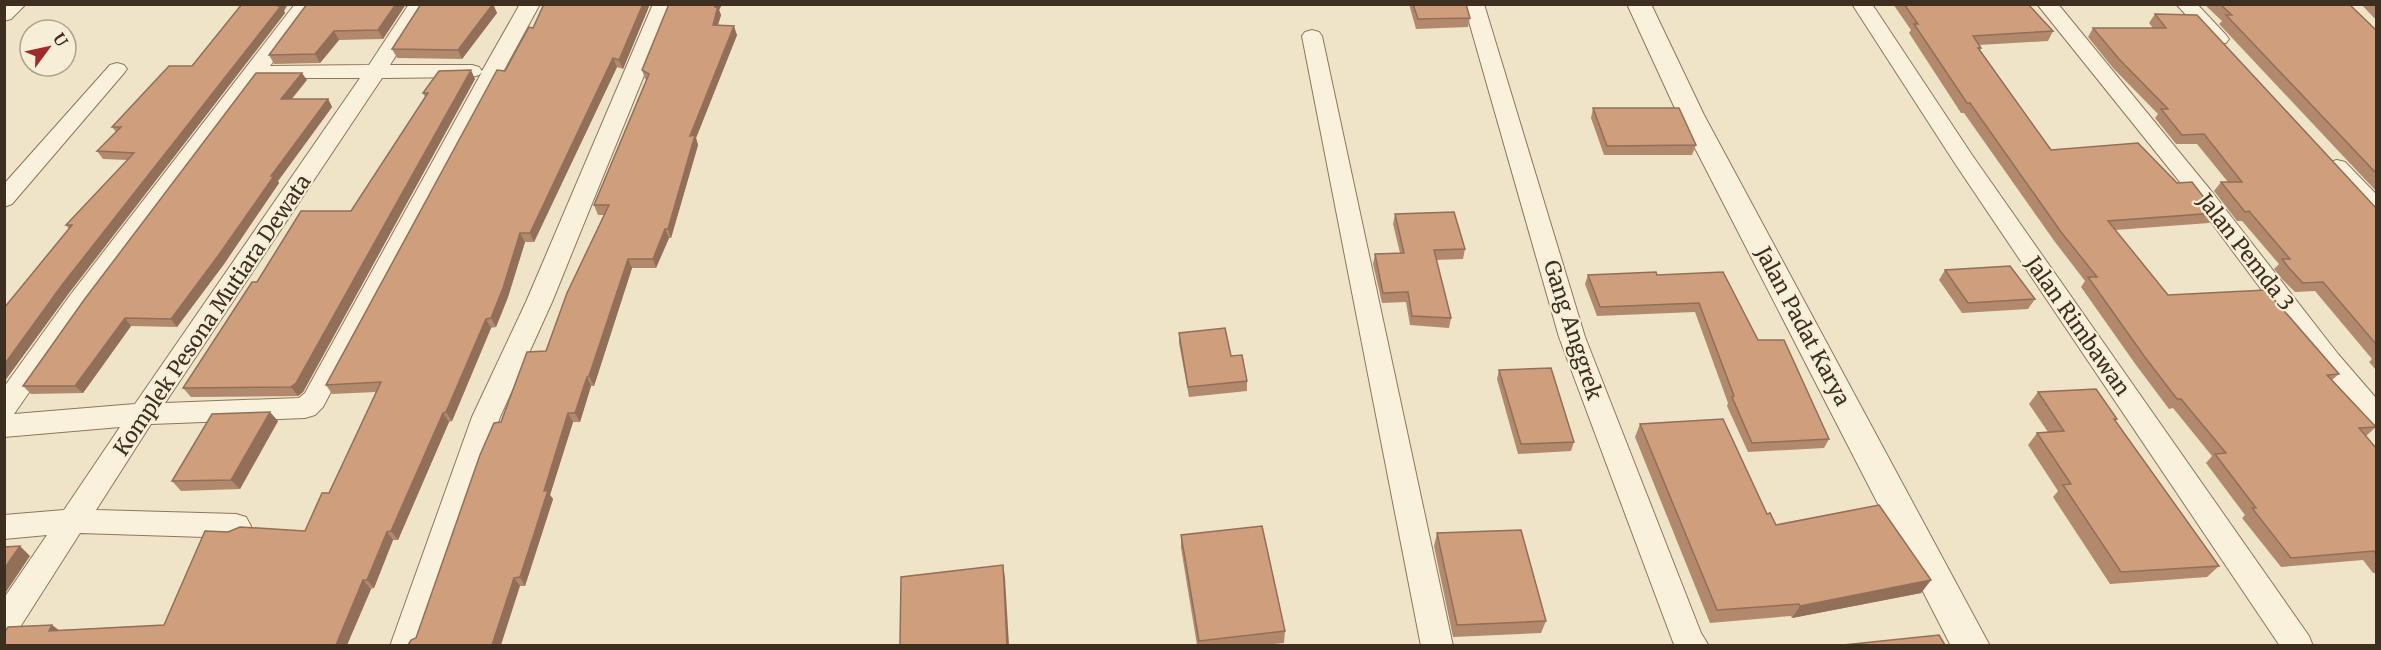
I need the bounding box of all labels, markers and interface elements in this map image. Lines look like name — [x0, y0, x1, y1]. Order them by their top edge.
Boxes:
north arrow — [18, 18, 78, 78]
text: U — [49, 29, 72, 50]
street label: Komplek Pesona Mutiara Dewata — [108, 169, 316, 461]
street label: Jalan Pemda 3 — [2191, 187, 2300, 316]
street label: Jalan Padat Karya — [1749, 241, 1856, 410]
street label: Jalan Rimbawan — [2019, 250, 2136, 401]
street label: Gang Anggrek — [1538, 257, 1608, 404]

